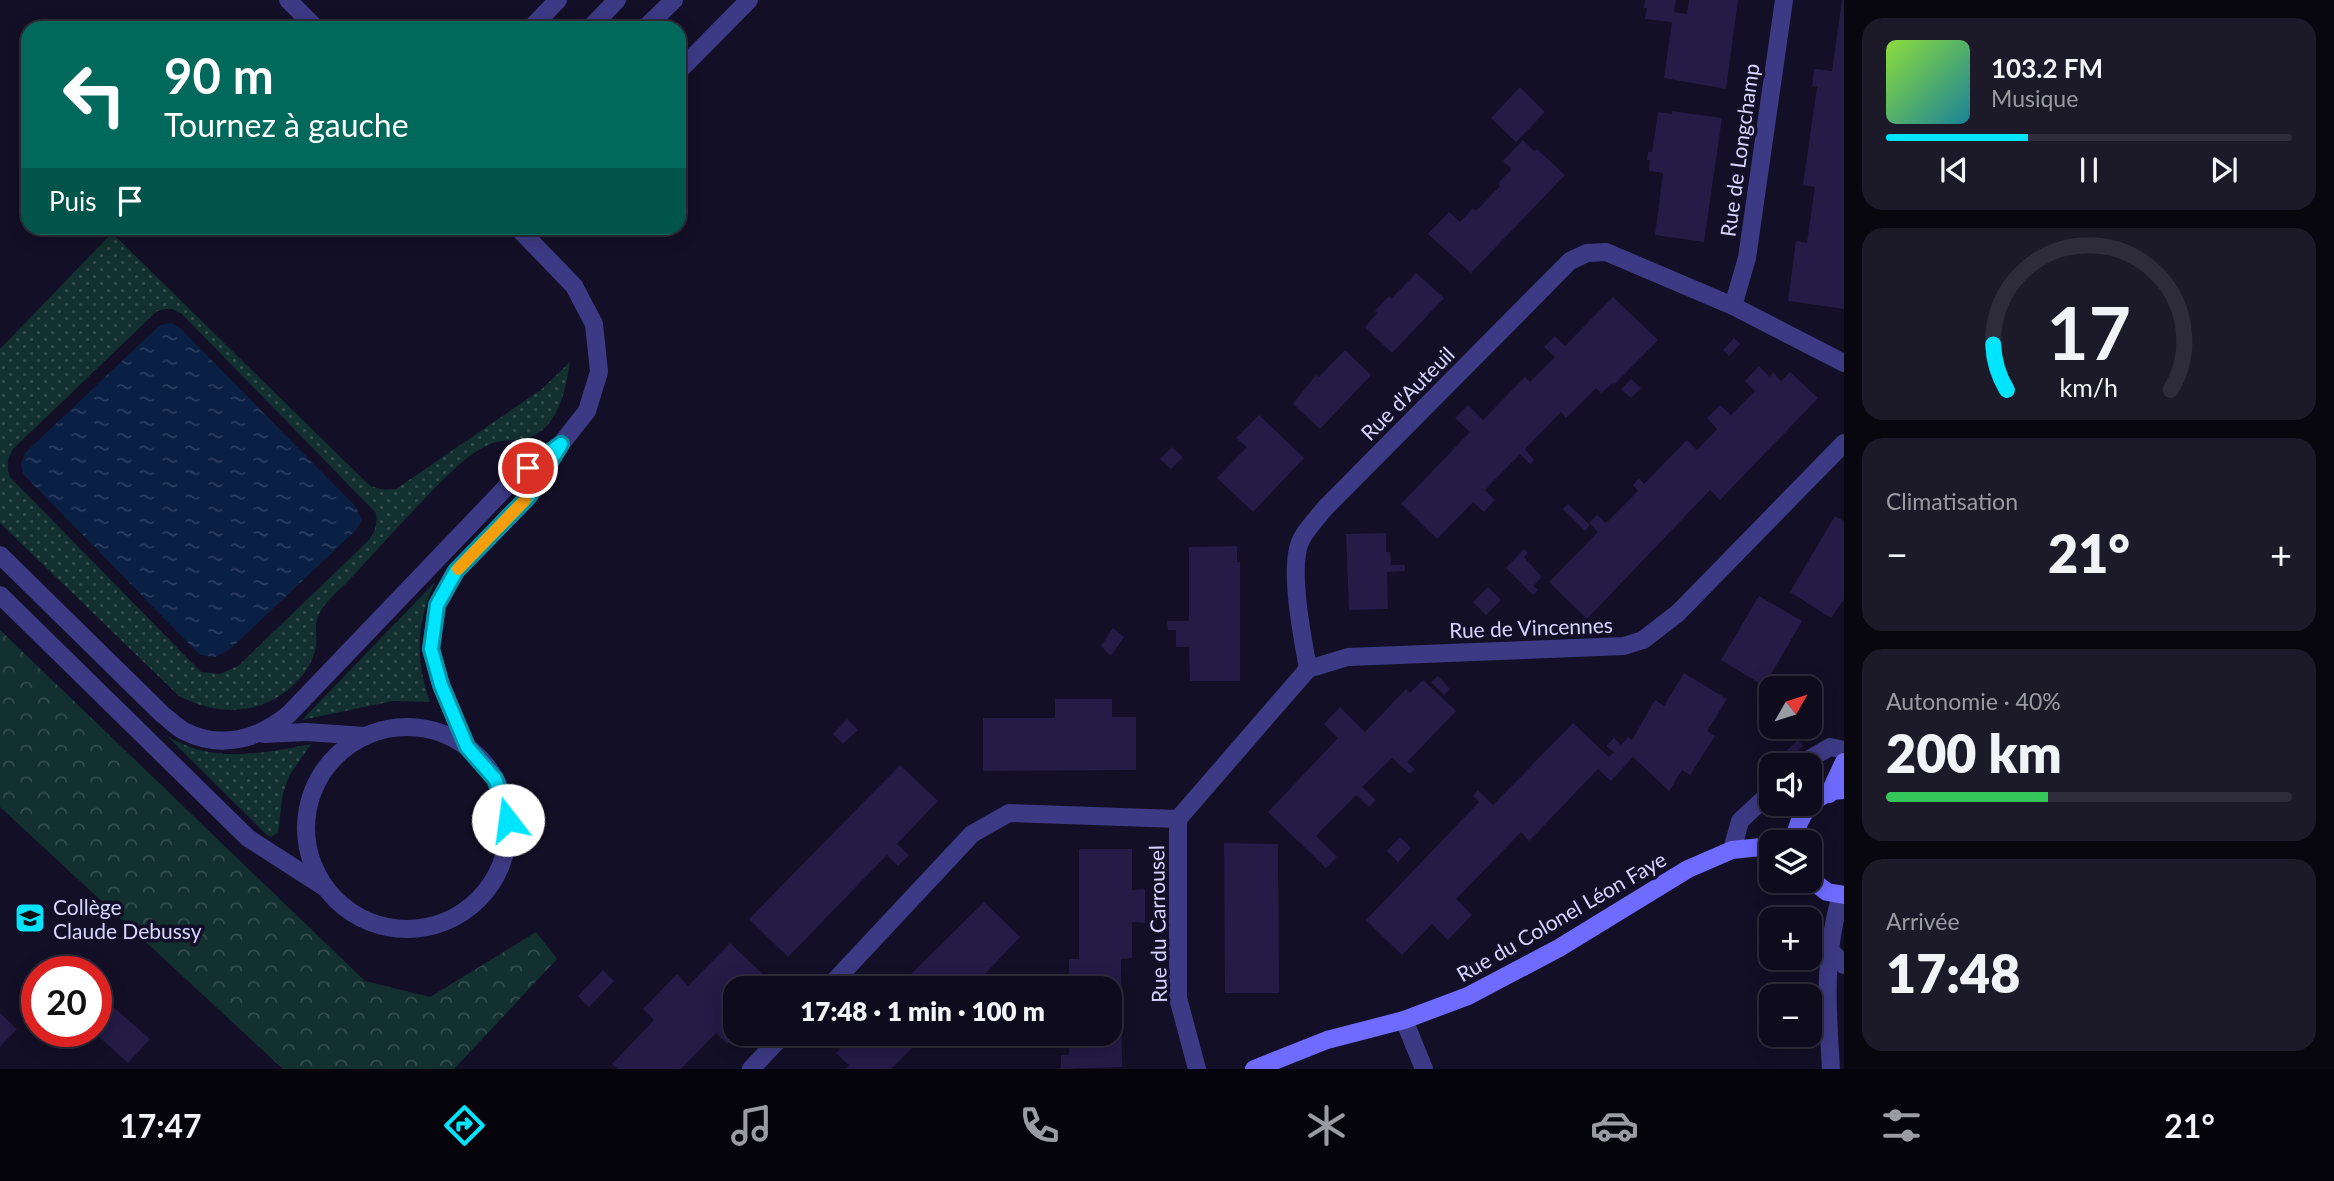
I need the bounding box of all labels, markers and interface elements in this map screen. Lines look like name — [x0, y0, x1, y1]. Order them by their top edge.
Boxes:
text: 90 m — [164, 46, 274, 104]
icon: left — [49, 49, 140, 140]
text: 103.2 FM — [1991, 52, 2103, 84]
street label: Rue de Longchamp — [1714, 62, 1764, 238]
text: Musique — [1991, 84, 2078, 112]
text: Tournez à gauche — [164, 105, 409, 144]
icon: previous — [1935, 151, 1973, 189]
icon: pause — [2070, 151, 2108, 189]
icon: next — [2205, 151, 2243, 189]
icon: arrive — [111, 182, 149, 220]
text: Puis — [49, 185, 97, 217]
text: 17 — [2047, 289, 2131, 377]
street label: Rue d'Auteuil — [1355, 341, 1459, 445]
text: km/h — [2060, 372, 2118, 402]
pin — [498, 438, 558, 498]
icon: arrive — [509, 449, 547, 487]
text: Climatisation — [1886, 487, 2018, 515]
text: 21° — [2048, 522, 2130, 584]
text: − — [1886, 531, 1908, 577]
text: + — [2270, 531, 2292, 577]
street label: Rue de Vincennes — [1449, 612, 1613, 642]
north arrow — [1759, 676, 1822, 738]
map controls — [1759, 676, 1822, 1047]
text: Autonomie · 40% — [1886, 687, 2061, 715]
text: 200 km — [1886, 722, 2062, 784]
button: sound — [1759, 753, 1822, 816]
position arrow — [471, 783, 545, 857]
button: layers — [1759, 830, 1822, 893]
street label: Rue du Carrousel — [1143, 845, 1171, 1003]
street label: Rue du Colonel Léon Faye — [1452, 846, 1670, 986]
place label: Collège Claude Debussy — [53, 894, 202, 943]
school or university icon: Collège Claude Debussy — [13, 901, 47, 935]
button: + — [1759, 907, 1822, 970]
text: Arrivée — [1886, 907, 1960, 935]
text: 17:48 — [1886, 942, 2020, 1004]
speed limit sign: 20 — [21, 956, 112, 1047]
button: − — [1759, 984, 1822, 1047]
text: 17:48 · 1 min · 100 m — [800, 995, 1045, 1027]
icon: directions — [440, 1101, 489, 1150]
icon: music — [727, 1101, 776, 1150]
icon: phone — [1015, 1101, 1064, 1150]
icon: climate — [1302, 1101, 1351, 1150]
icon: car — [1590, 1101, 1639, 1150]
icon: filters — [1877, 1101, 1926, 1150]
text: 17:47 — [119, 1106, 202, 1145]
text: 21° — [2164, 1106, 2215, 1145]

